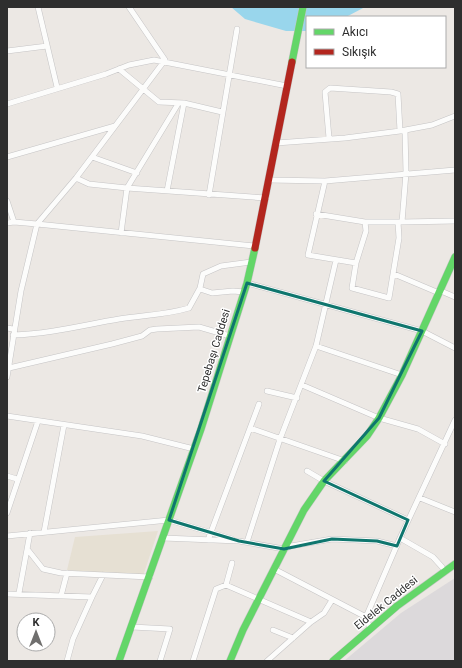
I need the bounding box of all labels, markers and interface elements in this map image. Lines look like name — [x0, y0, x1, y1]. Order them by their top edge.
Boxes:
legend — [306, 16, 446, 68]
text: Akıcı — [342, 25, 368, 39]
text: Sıkışık — [342, 45, 377, 59]
street label: Tepebaşı Caddesi — [195, 308, 233, 394]
street label: Eldelek Caddesi — [352, 574, 420, 632]
north arrow — [16, 612, 56, 652]
text: K — [33, 616, 41, 629]

